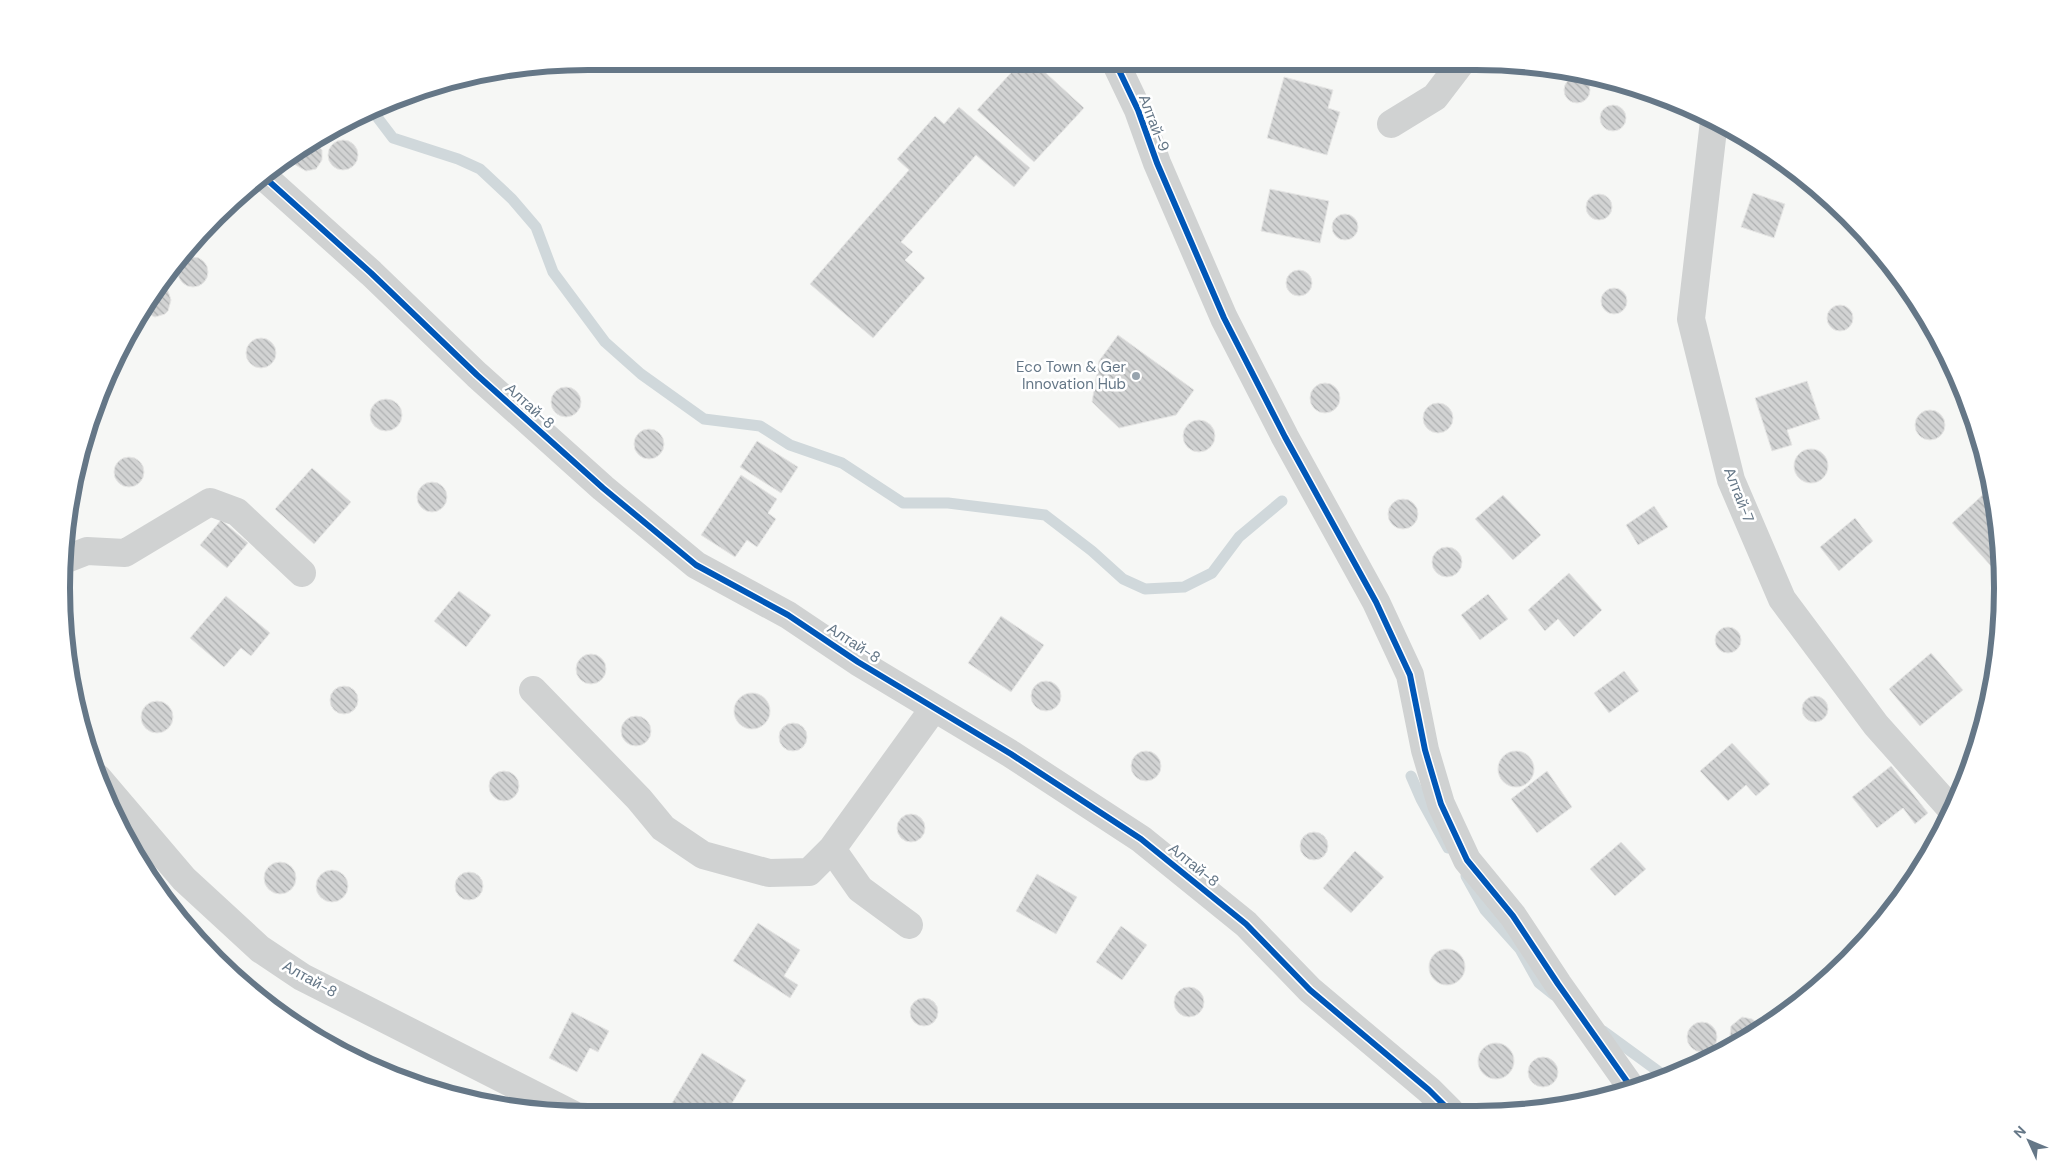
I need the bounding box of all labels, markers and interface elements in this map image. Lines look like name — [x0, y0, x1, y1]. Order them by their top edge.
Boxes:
street label: Алтай-9 — [1134, 92, 1174, 154]
place label: Eco Town & Ger Innovation Hub — [1016, 357, 1126, 394]
marker: Eco Town & Ger Innovation Hub — [1130, 370, 1142, 382]
street label: Алтай-8 — [501, 379, 559, 433]
street label: Алтай-7 — [1719, 465, 1759, 525]
street label: Алтай-8 — [824, 618, 884, 668]
street label: Алтай-8 — [1165, 839, 1223, 891]
street label: Алтай-8 — [279, 956, 341, 1002]
north arrow — [2004, 1116, 2054, 1166]
text: N — [2010, 1122, 2030, 1142]

